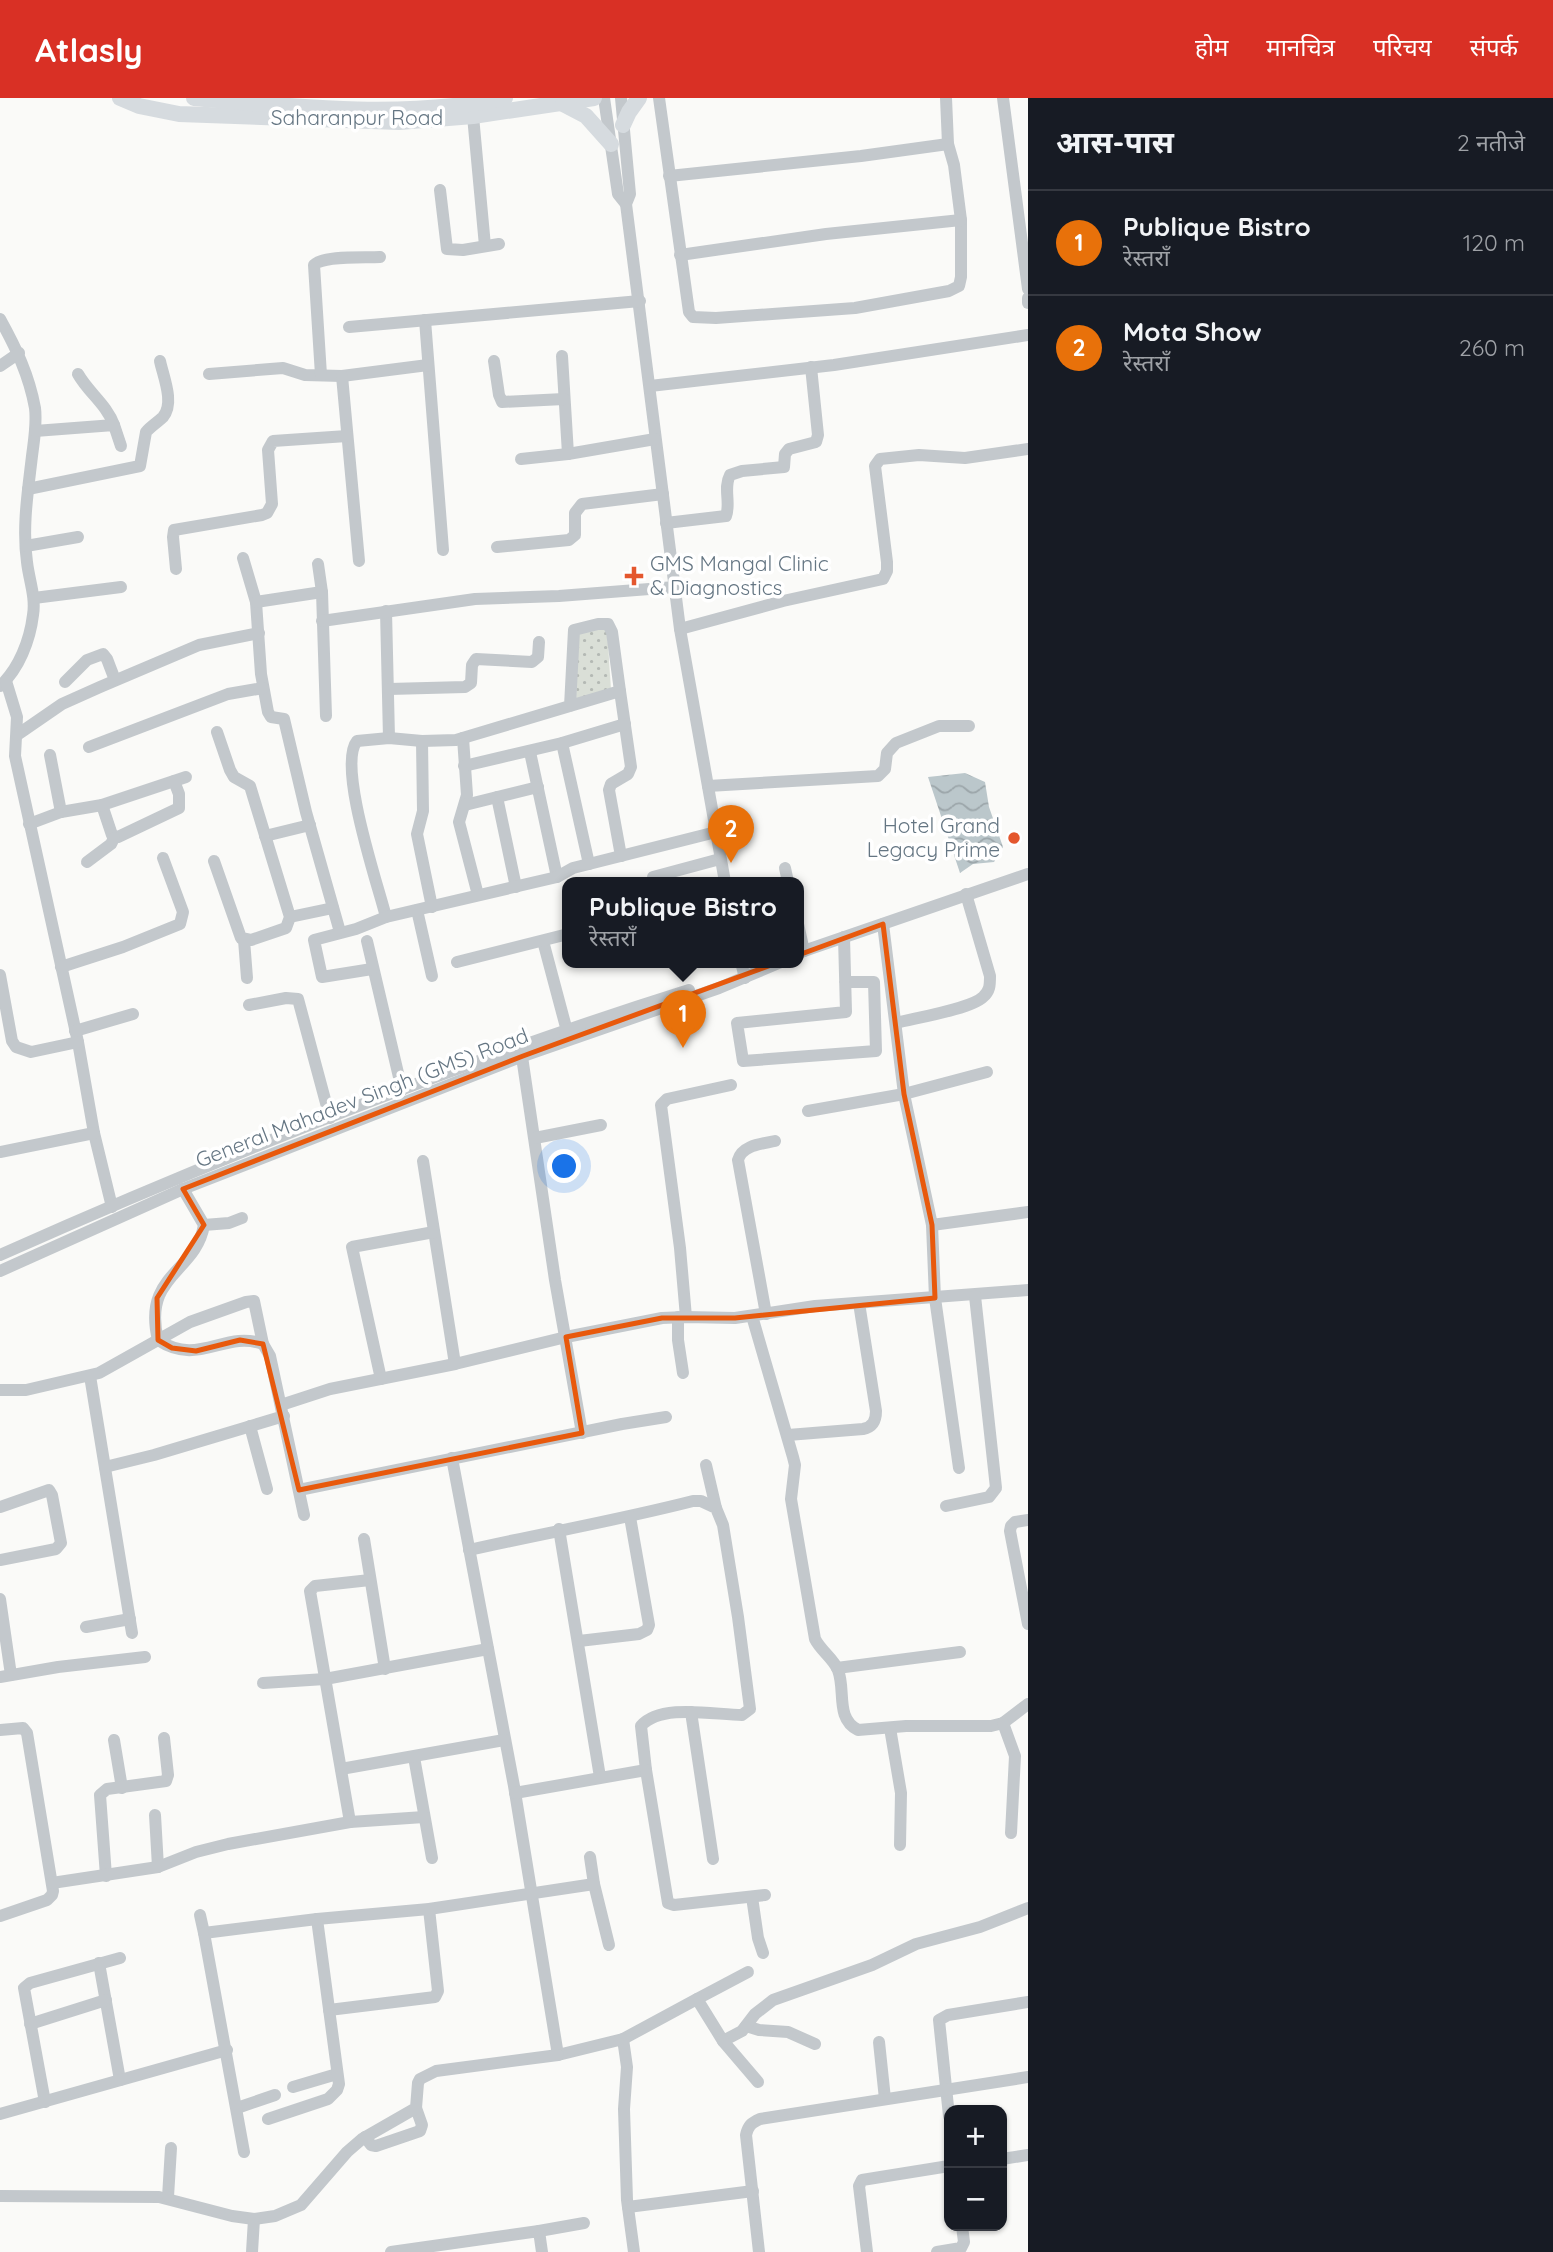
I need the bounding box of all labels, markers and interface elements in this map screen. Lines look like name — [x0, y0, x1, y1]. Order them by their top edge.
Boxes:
text: Atlasly — [35, 29, 143, 70]
text: होम — [1195, 32, 1228, 62]
text: मानचित्र — [1266, 32, 1335, 62]
text: परिचय — [1373, 32, 1432, 62]
text: संपर्क — [1470, 32, 1518, 62]
street label: Saharanpur Road — [271, 104, 443, 130]
text: आस-पास — [1056, 123, 1174, 161]
text: 2 नतीजे — [1457, 128, 1525, 157]
text: Publique Bistro — [1123, 210, 1311, 243]
text: 1 — [1075, 228, 1083, 257]
text: 120 m — [1463, 228, 1525, 257]
text: रेस्तराँ — [1123, 243, 1170, 272]
text: Mota Show — [1123, 315, 1262, 348]
text: 2 — [1072, 333, 1086, 362]
text: 260 m — [1459, 333, 1525, 362]
text: रेस्तराँ — [1123, 348, 1170, 377]
place label: GMS Mangal Clinic & Diagnostics — [650, 550, 829, 600]
marker: GMS Mangal Clinic & Diagnostics — [624, 566, 644, 586]
pin: 2 — [708, 805, 754, 863]
place label: Hotel Grand Legacy Prime — [867, 812, 1000, 862]
marker: Hotel Grand Legacy Prime — [1006, 830, 1022, 846]
popup — [562, 877, 804, 968]
text: Publique Bistro — [589, 890, 777, 923]
text: रेस्तराँ — [589, 923, 636, 952]
pin: 1 — [660, 990, 706, 1048]
street label: General Mahadev Singh (GMS) Road — [192, 1021, 532, 1173]
your location — [547, 1149, 581, 1183]
map controls — [944, 2105, 1007, 2231]
button: + — [944, 2105, 1007, 2168]
button: − — [944, 2168, 1007, 2231]

